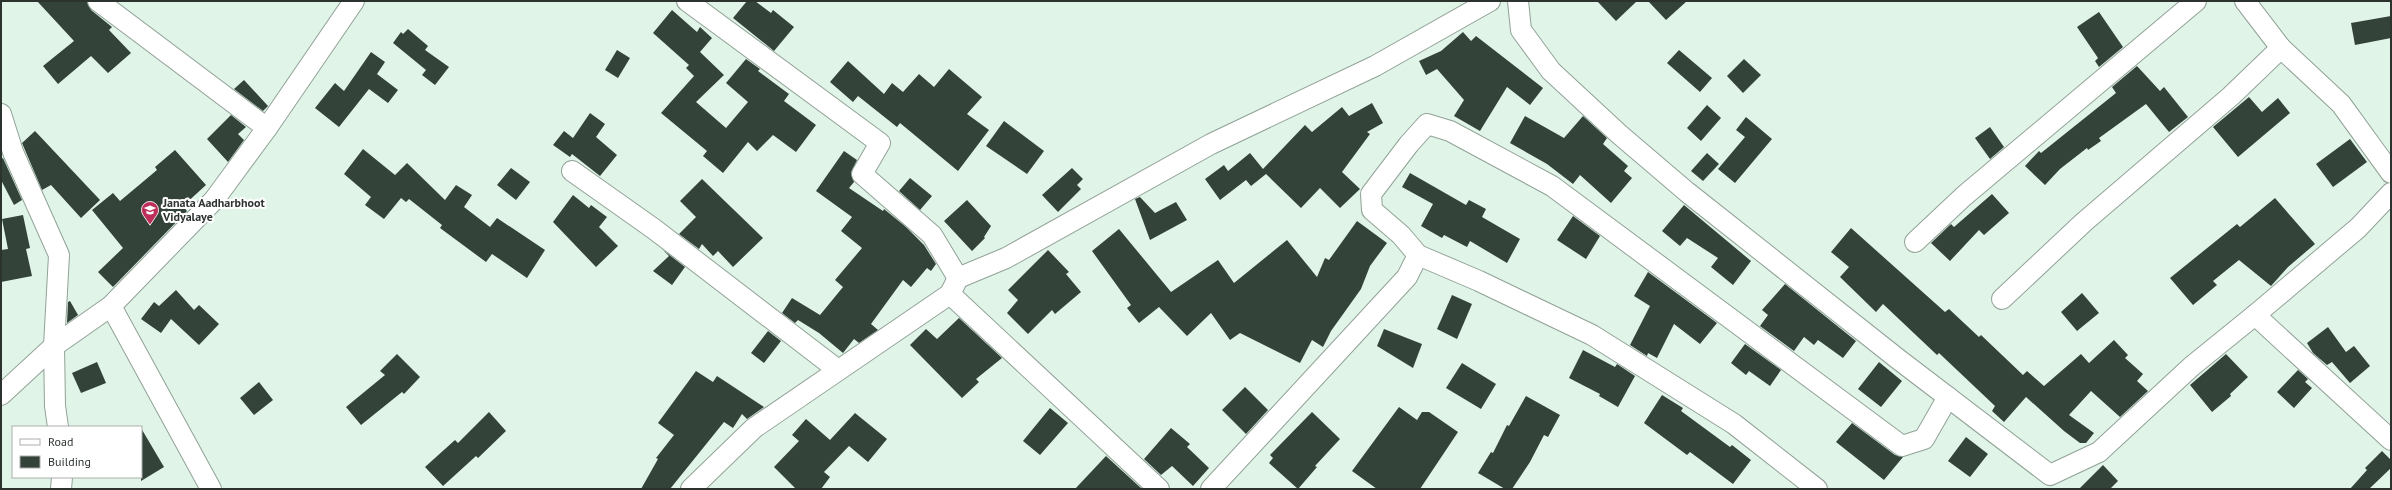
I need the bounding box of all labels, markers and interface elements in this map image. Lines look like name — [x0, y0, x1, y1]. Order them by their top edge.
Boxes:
place label: Janata Aadharbhoot Vidyalaye — [162, 195, 265, 224]
school or university icon: Janata Aadharbhoot Vidyalaye — [140, 200, 160, 225]
legend — [12, 426, 142, 478]
text: Road — [48, 434, 73, 449]
text: Building — [48, 454, 91, 469]

